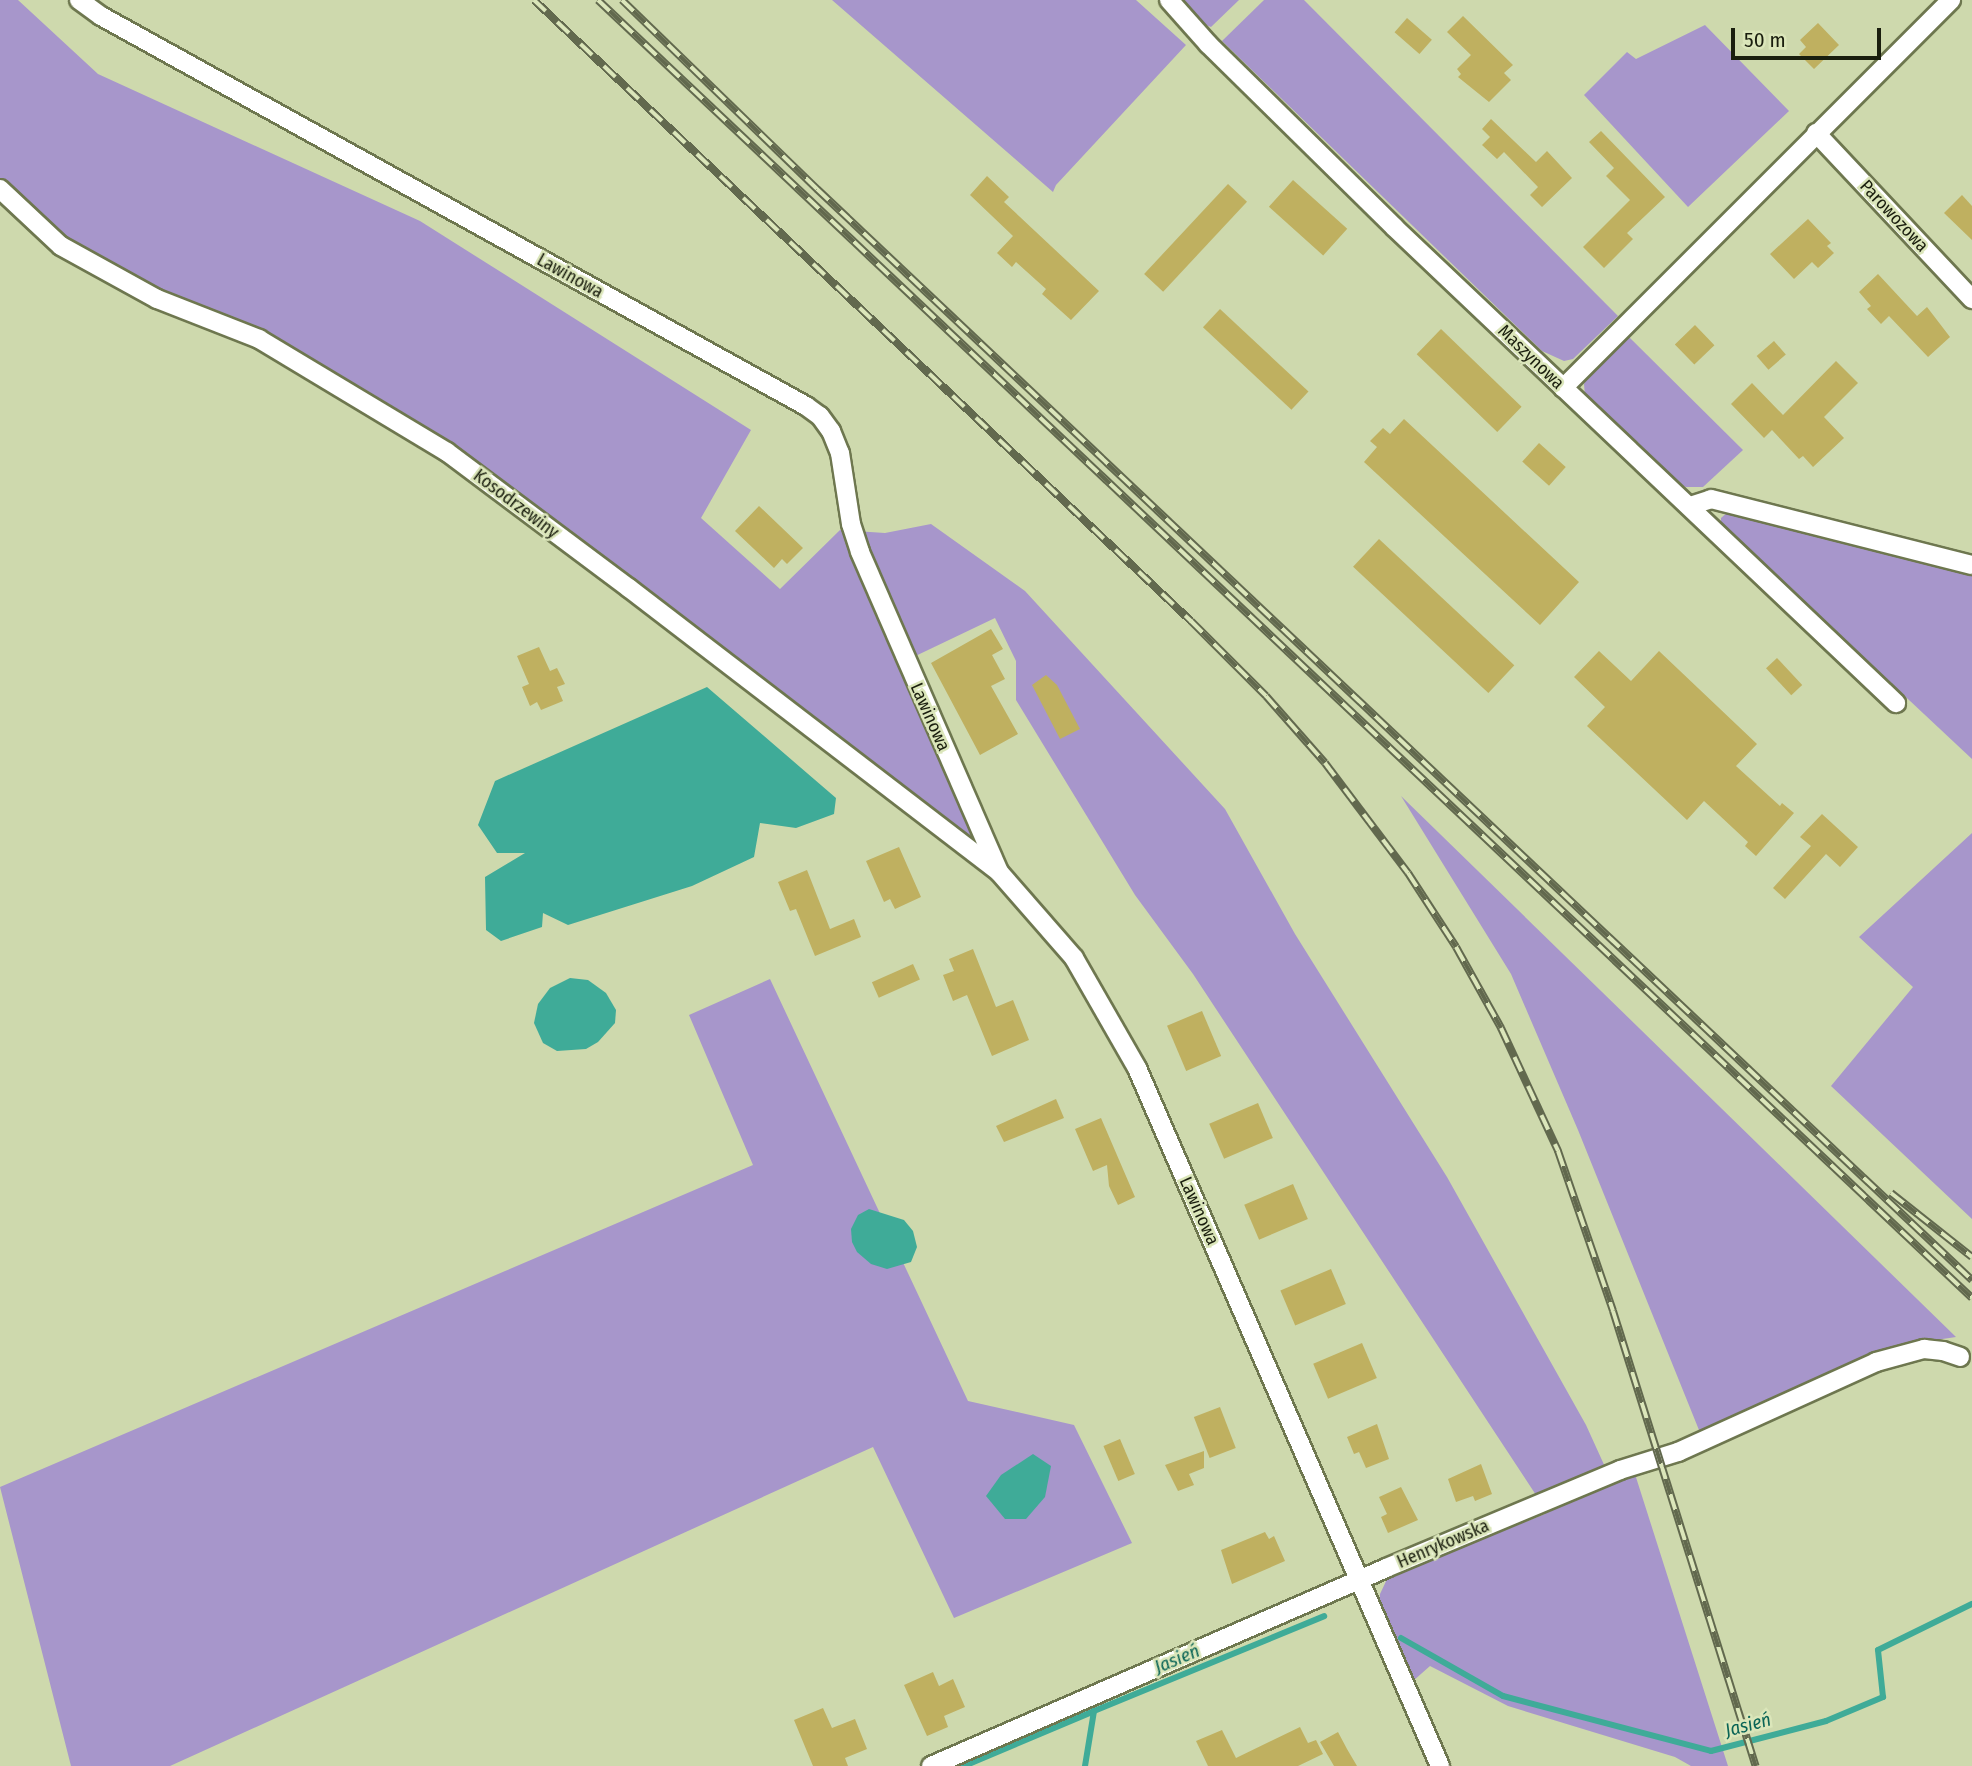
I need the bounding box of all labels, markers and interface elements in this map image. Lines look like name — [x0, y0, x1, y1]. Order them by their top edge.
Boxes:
scale bar — [1734, 14, 1884, 58]
text: 50 m — [1744, 27, 1786, 53]
street label: Parowozowa — [1855, 176, 1933, 256]
street label: Lawinowa — [533, 249, 607, 303]
street label: Maszynowa — [1493, 320, 1569, 394]
street label: Kosodrzewiny — [469, 465, 563, 543]
street label: Lawinowa — [905, 680, 955, 754]
street label: Lawinowa — [1174, 1174, 1224, 1248]
street label: Henrykowska — [1394, 1515, 1492, 1573]
water label: Jasień — [1151, 1639, 1203, 1679]
water label: Jasień — [1722, 1708, 1774, 1742]

